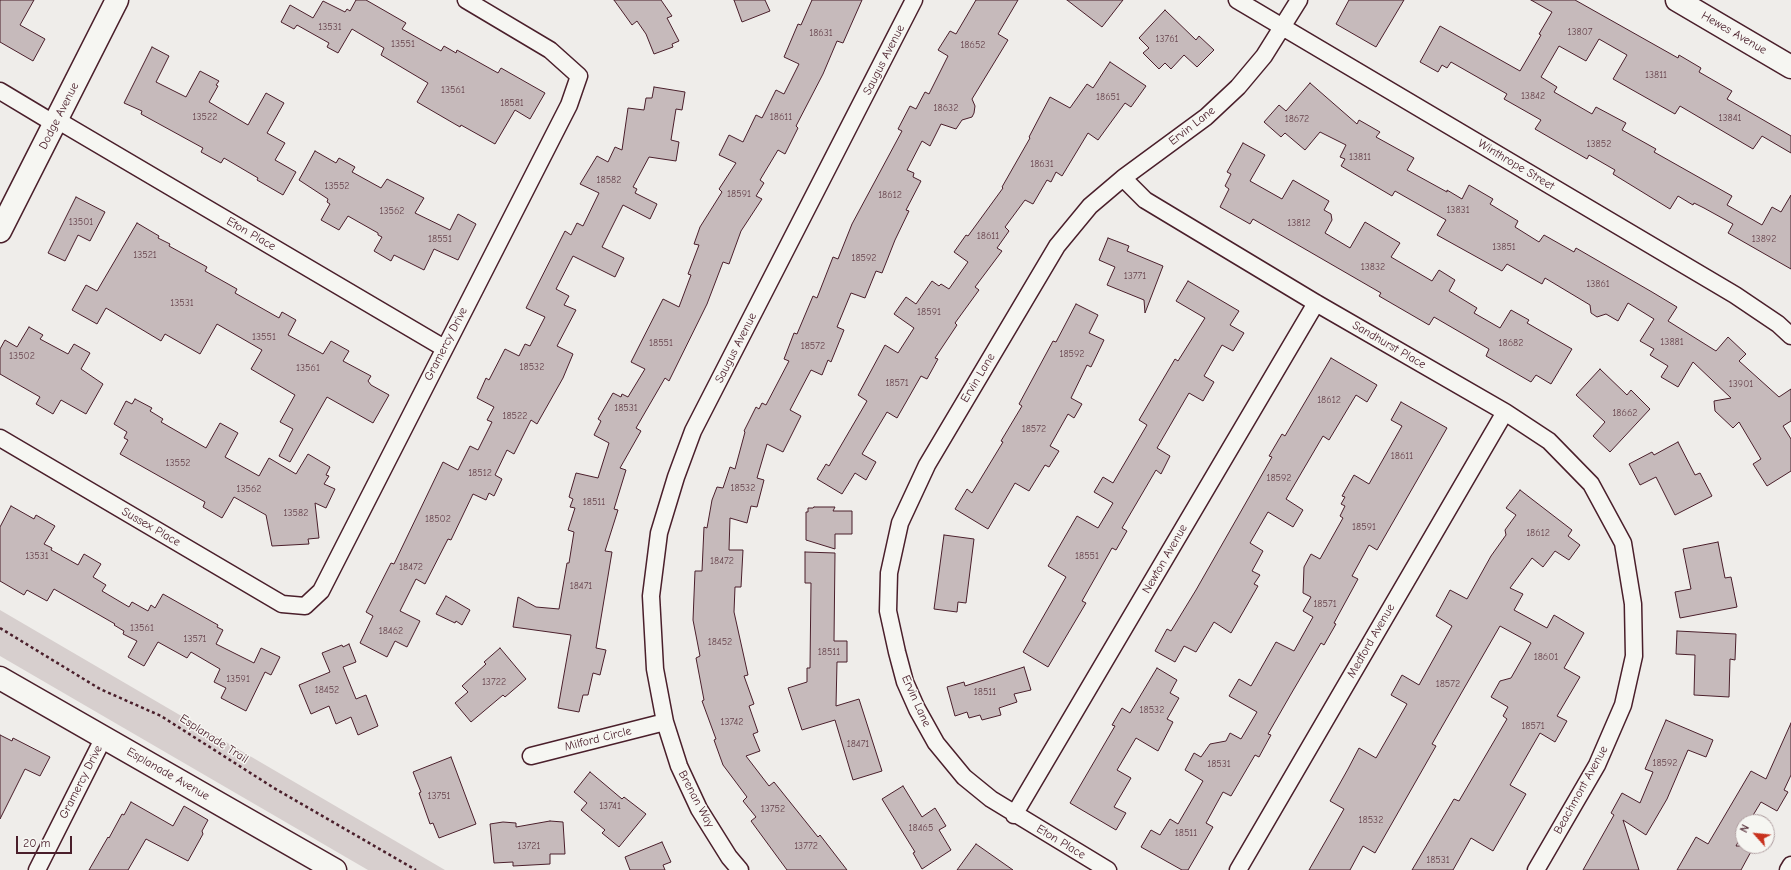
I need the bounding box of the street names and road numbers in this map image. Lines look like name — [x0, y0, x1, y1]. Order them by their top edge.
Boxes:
street label: Hewes Avenue — [1699, 8, 1769, 58]
street label: Saugus Avenue — [860, 22, 908, 98]
street label: Dodge Avenue — [36, 80, 82, 152]
street label: Ervin Lane — [1166, 103, 1218, 149]
street label: Winthrope Street — [1475, 136, 1557, 194]
street label: Eton Place — [224, 214, 278, 254]
street label: Gramercy Drive — [421, 305, 471, 383]
street label: Saugus Avenue — [712, 310, 760, 386]
street label: Sandhurst Place — [1349, 318, 1429, 372]
street label: Ervin Lane — [958, 351, 998, 405]
street label: Sussex Place — [119, 504, 183, 550]
street label: Newton Avenue — [1139, 522, 1191, 596]
street label: Medford Avenue — [1344, 601, 1398, 681]
street label: Ervin Lane — [898, 673, 934, 729]
street label: Esplanade Trail — [177, 711, 251, 767]
street label: Milford Circle — [563, 724, 633, 754]
street label: Gramercy Drive — [56, 743, 106, 821]
street label: Beachmont Avenue — [1551, 743, 1611, 837]
street label: Esplanade Avenue — [124, 744, 212, 804]
street label: Brenan Way — [675, 768, 717, 830]
street label: Eton Place — [1034, 822, 1088, 862]

